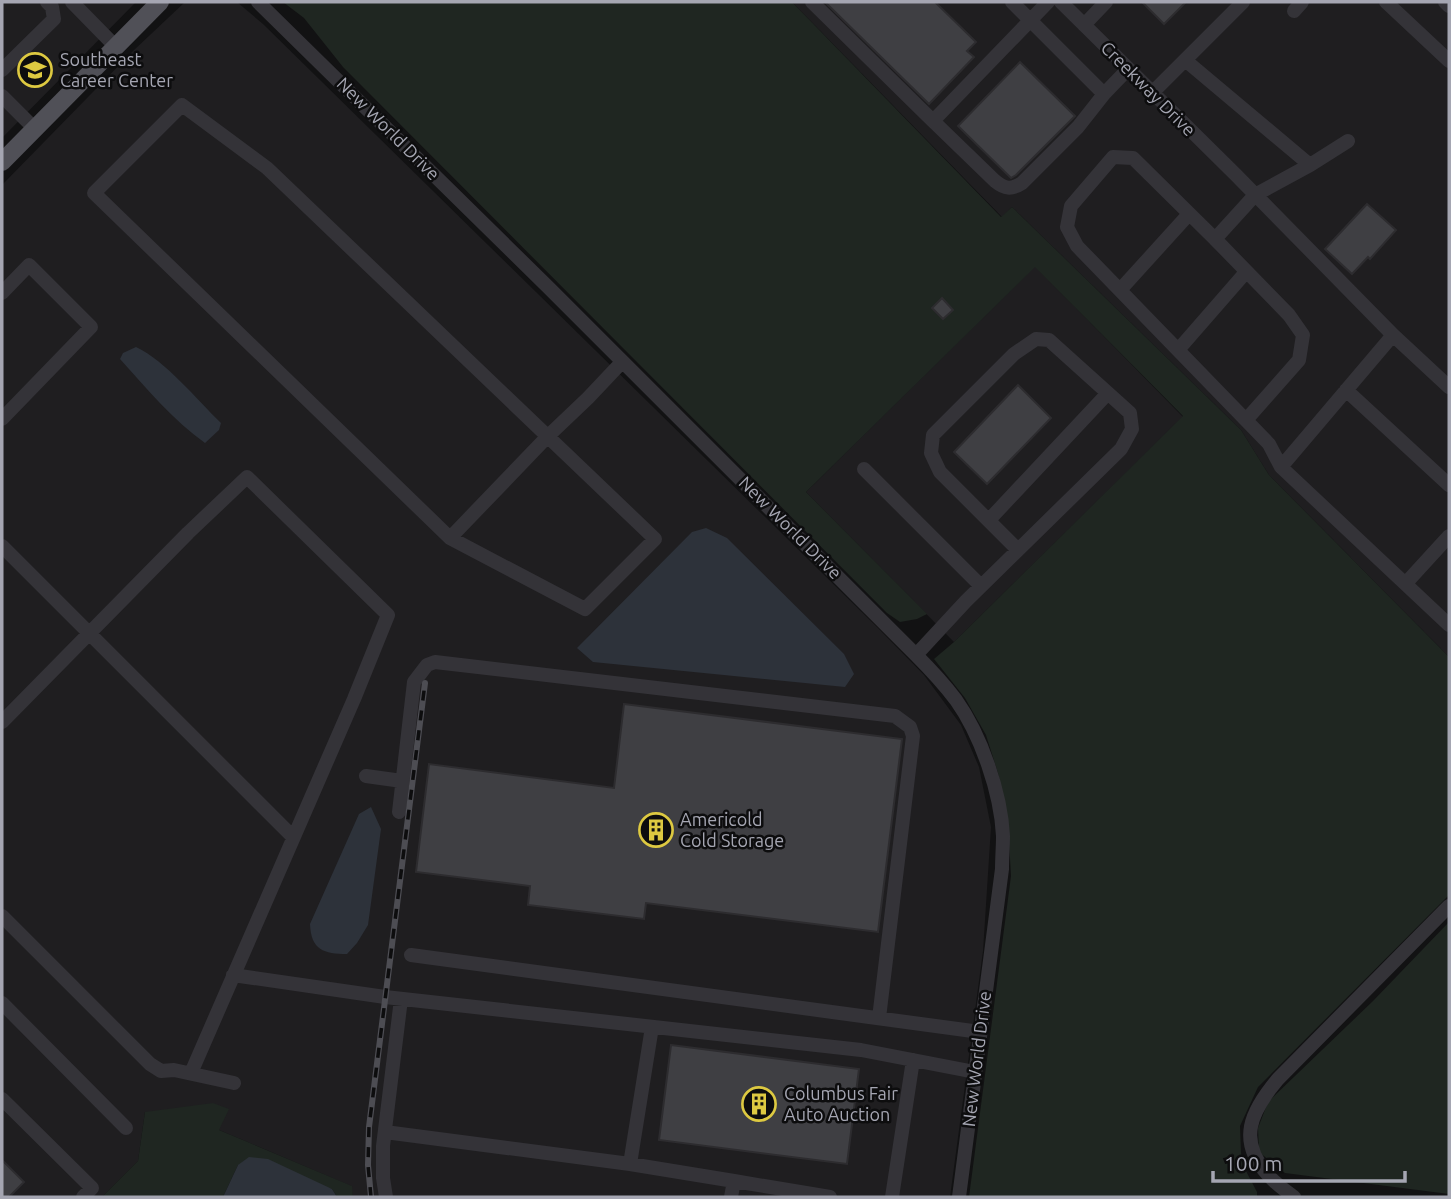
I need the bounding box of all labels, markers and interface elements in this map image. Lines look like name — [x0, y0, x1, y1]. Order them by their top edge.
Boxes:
street label: Creekway Drive — [1097, 37, 1200, 140]
place label: Southeast Career Center — [60, 49, 173, 90]
school or university icon: Southeast Career Center — [16, 51, 54, 89]
street label: New World Drive — [333, 73, 444, 184]
street label: New World Drive — [735, 472, 846, 583]
place label: Americold Cold Storage — [680, 809, 784, 850]
building icon: Americold Cold Storage — [637, 811, 675, 849]
street label: New World Drive — [958, 990, 994, 1128]
place label: Columbus Fair Auto Auction — [784, 1083, 898, 1124]
building icon: Columbus Fair Auto Auction — [740, 1085, 778, 1123]
scale bar — [1213, 1140, 1406, 1184]
text: 100 m — [1224, 1151, 1282, 1175]

